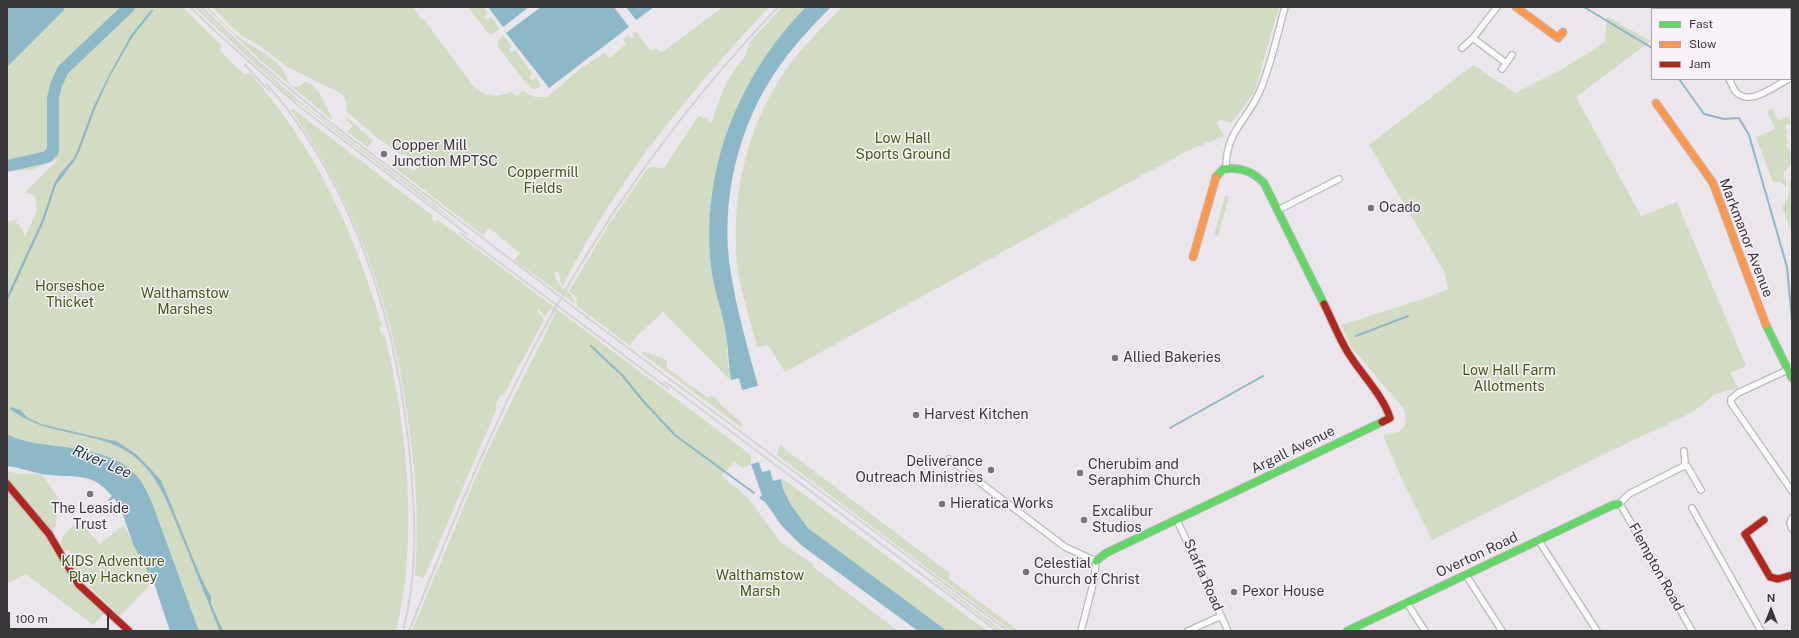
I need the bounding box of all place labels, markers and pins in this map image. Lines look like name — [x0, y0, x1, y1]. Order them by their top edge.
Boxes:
place label: Copper Mill Junction MPTSC — [392, 138, 498, 170]
marker: Copper Mill Junction MPTSC — [379, 149, 389, 159]
place label: Ocado — [1379, 200, 1421, 216]
marker: Ocado — [1366, 203, 1376, 213]
place label: Allied Bakeries — [1123, 350, 1221, 366]
marker: Allied Bakeries — [1110, 353, 1120, 363]
place label: Harvest Kitchen — [924, 407, 1029, 423]
marker: Harvest Kitchen — [911, 410, 921, 420]
place label: Deliverance Outreach Ministries — [855, 454, 983, 486]
place label: Cherubim and Seraphim Church — [1088, 457, 1201, 490]
marker: Deliverance Outreach Ministries — [986, 465, 996, 475]
marker: Cherubim and Seraphim Church — [1075, 468, 1085, 478]
marker: The Leaside Trust — [85, 489, 95, 499]
place label: Hieratica Works — [950, 496, 1053, 512]
marker: Hieratica Works — [937, 499, 947, 509]
place label: The Leaside Trust — [51, 501, 129, 534]
place label: Excalibur Studios — [1092, 504, 1153, 536]
marker: Excalibur Studios — [1079, 515, 1089, 525]
place label: Celestial Church of Christ — [1034, 556, 1140, 588]
marker: Celestial Church of Christ — [1021, 567, 1031, 577]
place label: Pexor House — [1242, 584, 1324, 600]
marker: Pexor House — [1229, 587, 1239, 597]

